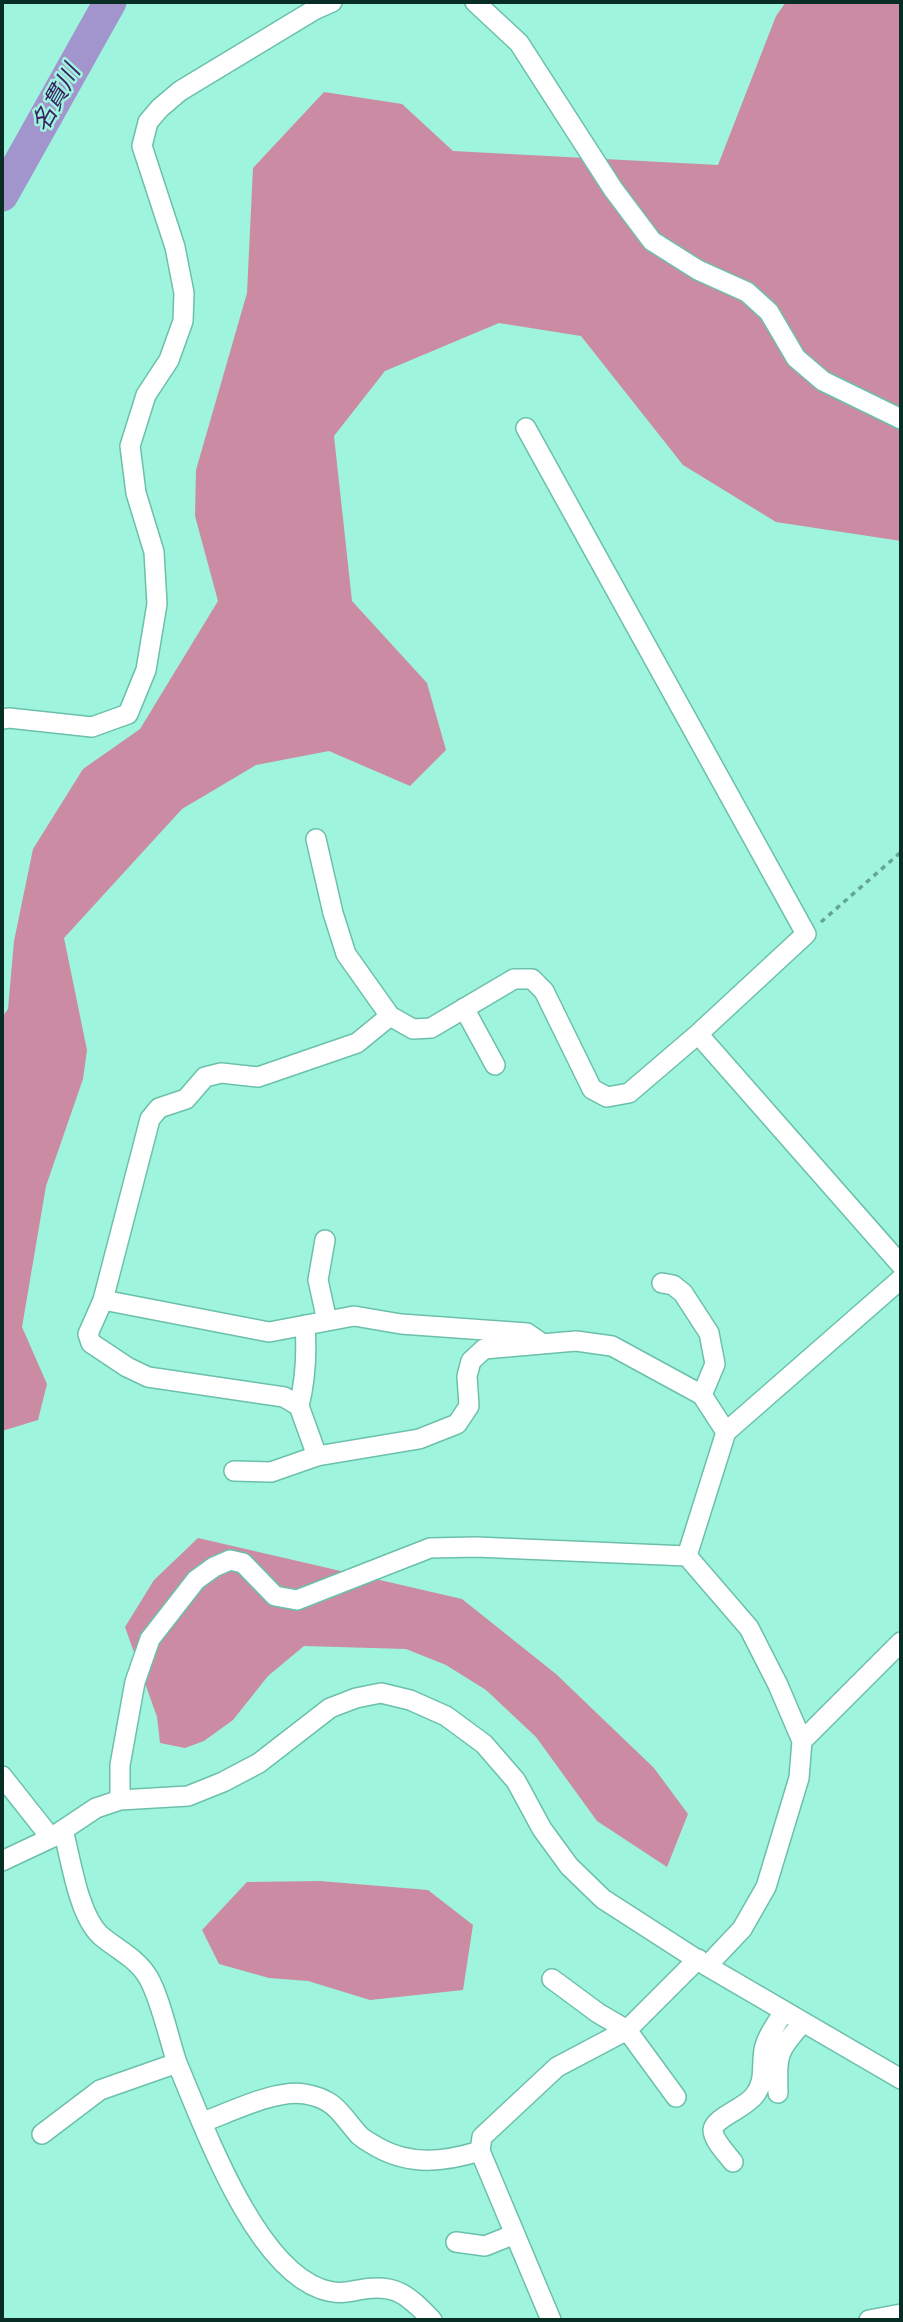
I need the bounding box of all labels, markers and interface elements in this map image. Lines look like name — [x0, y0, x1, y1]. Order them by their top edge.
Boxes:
water label: 名貫川 — [26, 60, 86, 136]

